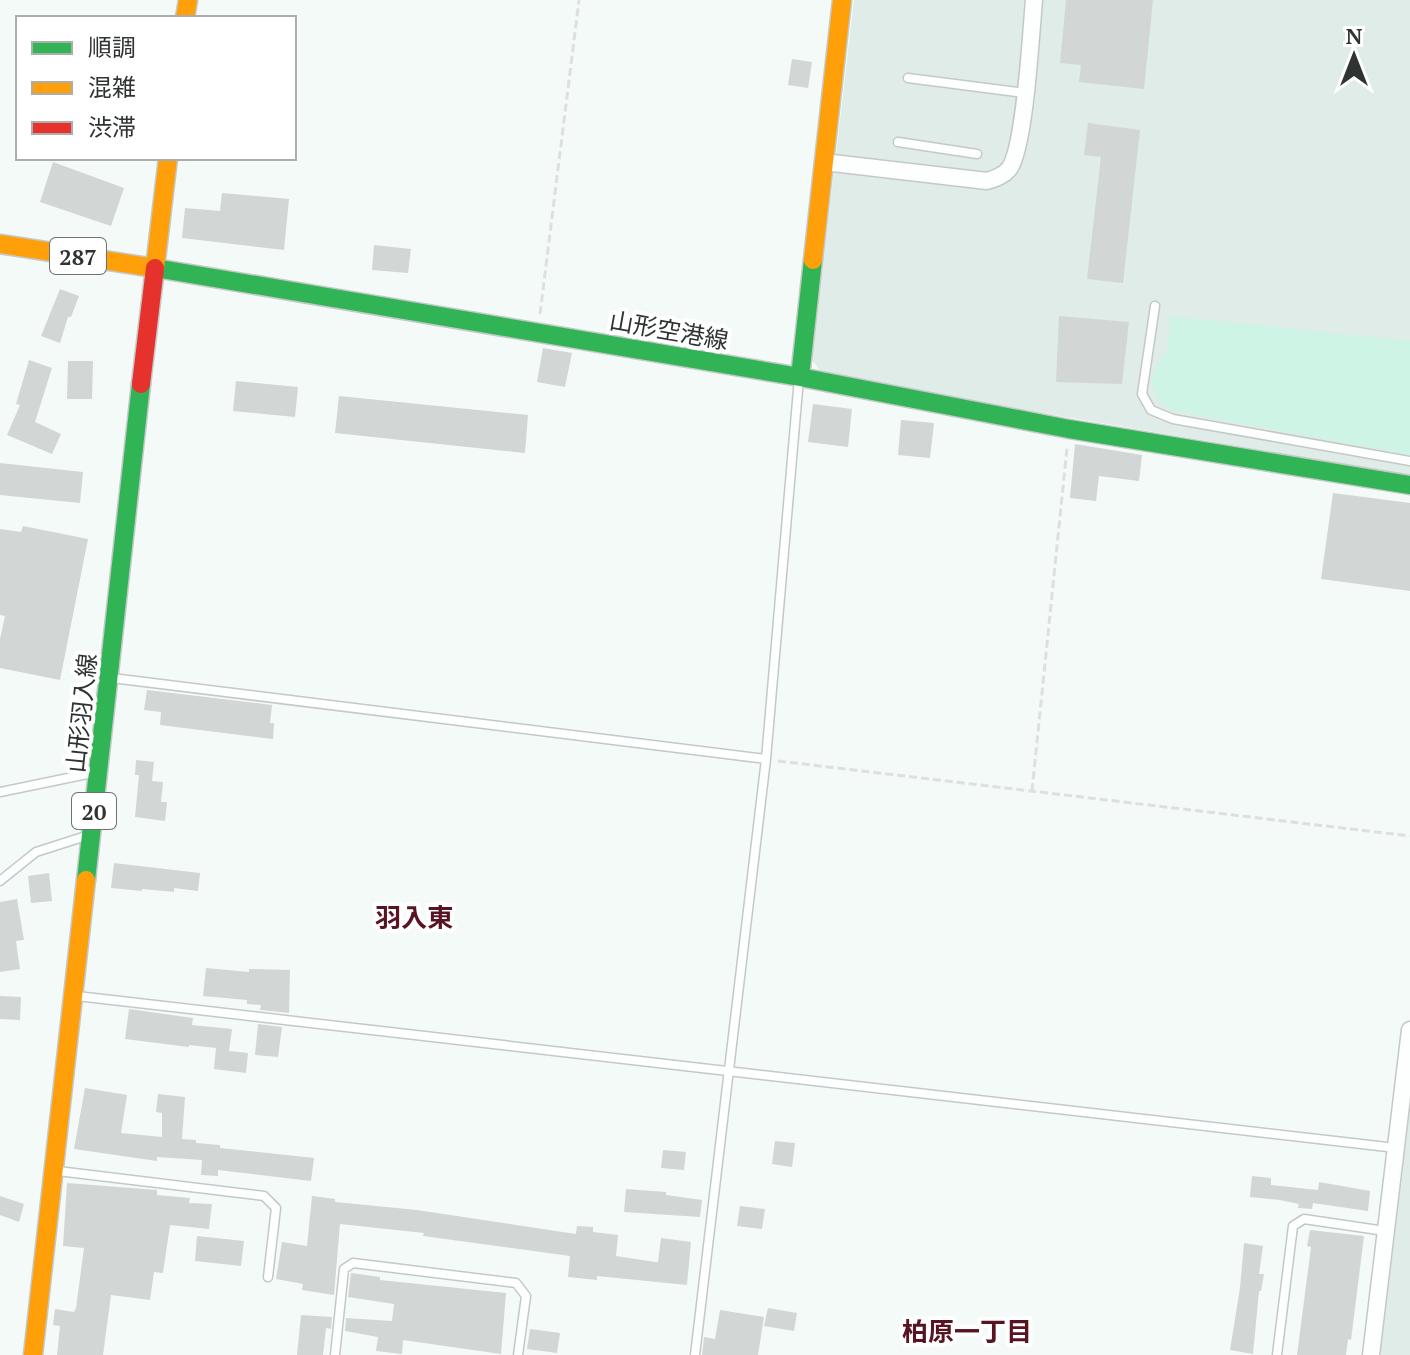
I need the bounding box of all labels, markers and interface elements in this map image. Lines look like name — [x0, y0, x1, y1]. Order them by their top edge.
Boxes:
legend — [16, 16, 296, 160]
north arrow — [1314, 16, 1394, 96]
text: N — [1346, 21, 1363, 50]
text: 順調 — [88, 31, 136, 63]
text: 混雑 — [88, 71, 136, 103]
text: 渋滞 — [88, 111, 136, 143]
road number: 287 — [50, 238, 106, 274]
street label: 山形空港線 — [607, 304, 731, 356]
street label: 山形羽入線 — [59, 652, 103, 774]
road number: 20 — [72, 793, 116, 829]
district label: 羽入東 — [375, 900, 453, 934]
district label: 柏原一丁目 — [902, 1314, 1032, 1348]

